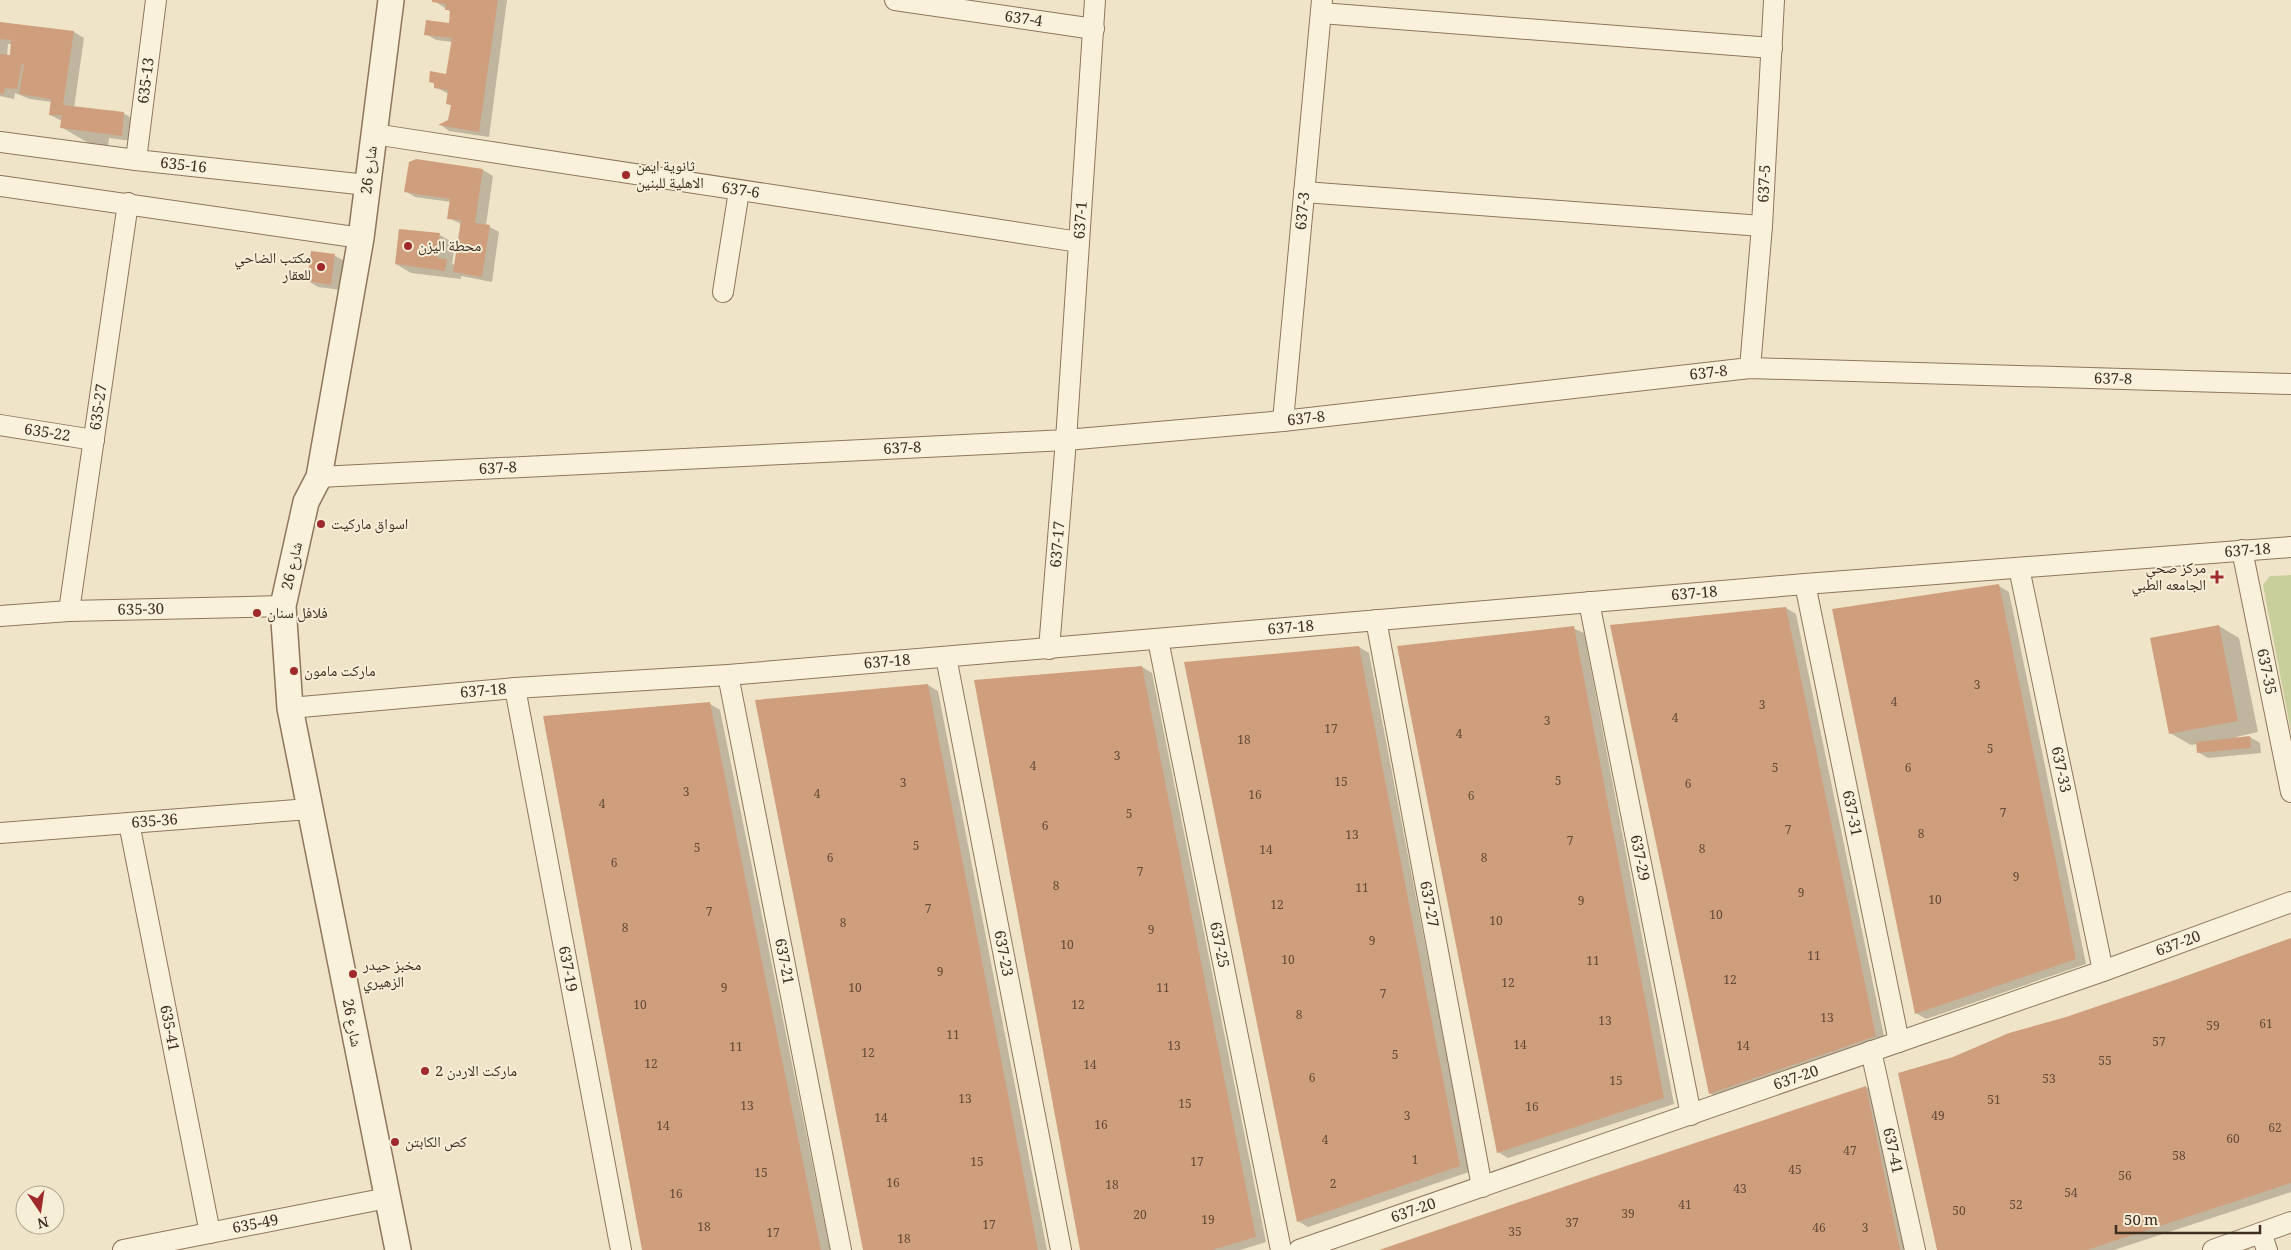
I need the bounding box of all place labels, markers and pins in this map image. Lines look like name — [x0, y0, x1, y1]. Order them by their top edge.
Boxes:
place label: ثانوية ايمن الاهلية للبنين — [636, 155, 704, 198]
marker: ثانوية ايمن الاهلية للبنين — [620, 169, 632, 181]
place label: محطة اليزن — [418, 235, 482, 261]
marker: محطة اليزن — [402, 240, 414, 252]
place label: مكتب الضاحي للعقار — [234, 247, 311, 290]
marker: مكتب الضاحي للعقار — [315, 261, 327, 273]
place label: اسواق ماركيت — [331, 513, 408, 539]
marker: اسواق ماركيت — [315, 518, 327, 530]
place label: مركز صحي الجامعه الطبي — [2131, 557, 2206, 600]
marker: مركز صحي الجامعه الطبي — [2210, 570, 2224, 584]
place label: فلافل سنان — [267, 602, 328, 628]
marker: فلافل سنان — [251, 607, 263, 619]
place label: ماركت مامون — [304, 660, 376, 686]
marker: ماركت مامون — [288, 665, 300, 677]
place label: مخبز حيدر الزهيري — [362, 954, 422, 997]
marker: مخبز حيدر الزهيري — [347, 968, 359, 980]
place label: ماركت الاردن 2 — [435, 1060, 517, 1086]
marker: ماركت الاردن 2 — [419, 1065, 431, 1077]
place label: كص الكابتن — [405, 1131, 467, 1157]
marker: كص الكابتن — [389, 1136, 401, 1148]

